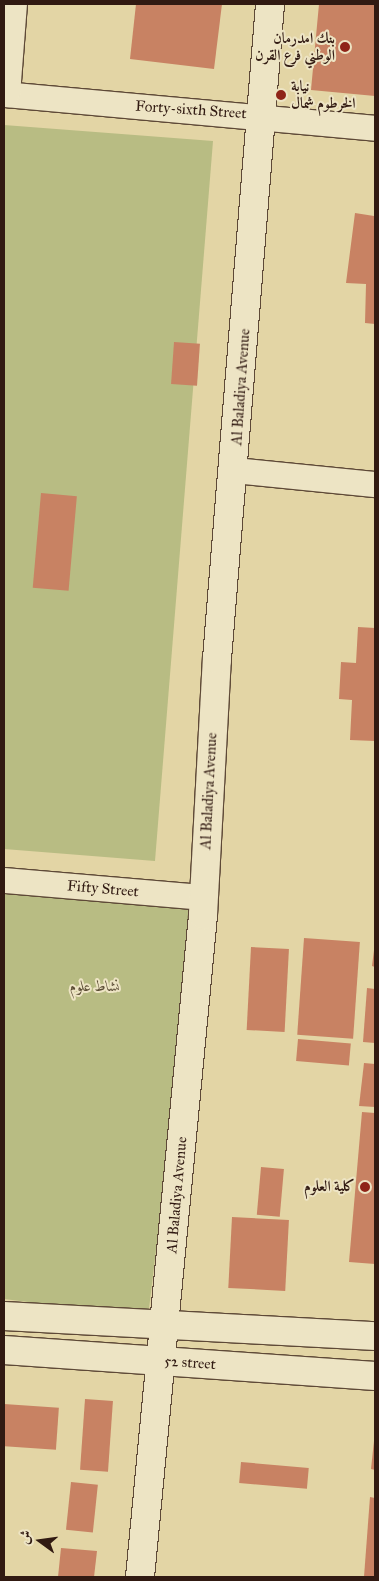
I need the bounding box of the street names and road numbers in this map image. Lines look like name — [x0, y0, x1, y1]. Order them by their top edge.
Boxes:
street label: Forty-sixth Street — [135, 97, 247, 123]
street label: Al Baladiya Avenue — [228, 328, 254, 446]
street label: Al Baladiya Avenue — [197, 732, 221, 850]
street label: Fifty Street — [66, 877, 140, 901]
street label: Al Baladiya Avenue — [163, 1136, 191, 1254]
street label: 52 street — [164, 1352, 216, 1374]

